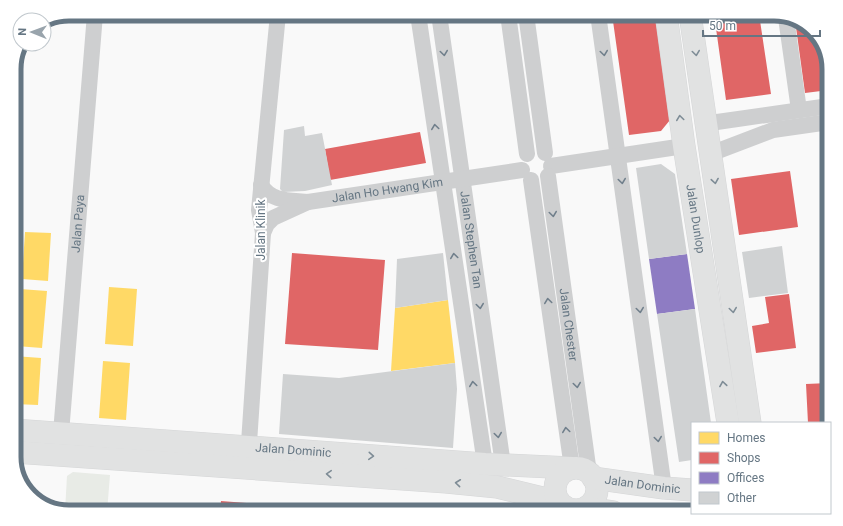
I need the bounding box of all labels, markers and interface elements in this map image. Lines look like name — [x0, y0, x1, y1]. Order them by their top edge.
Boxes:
north arrow — [12, 12, 52, 52]
scale bar — [703, 12, 820, 38]
text: 50 m — [709, 19, 736, 33]
text: N — [16, 28, 29, 36]
one-way arrow — [439, 50, 448, 56]
one-way arrow — [599, 50, 608, 56]
one-way arrow — [691, 50, 700, 56]
one-way arrow — [676, 115, 685, 121]
one-way arrow — [431, 124, 440, 130]
street label: Jalan Ho Hwang Kim — [331, 175, 444, 205]
one-way arrow — [617, 178, 626, 184]
one-way arrow — [710, 178, 718, 184]
street label: Jalan Dunlop — [683, 183, 708, 255]
street label: Jalan Stephen Tan — [457, 190, 485, 289]
street label: Jalan Paya — [69, 194, 87, 253]
street label: Jalan Klinik — [254, 198, 268, 261]
one-way arrow — [548, 211, 557, 217]
one-way arrow — [450, 252, 459, 259]
street label: Jalan Chester — [557, 287, 580, 362]
one-way arrow — [544, 298, 553, 304]
one-way arrow — [475, 303, 484, 309]
one-way arrow — [635, 307, 644, 313]
one-way arrow — [728, 307, 737, 313]
one-way arrow — [469, 381, 478, 387]
one-way arrow — [719, 381, 728, 388]
one-way arrow — [572, 382, 581, 388]
legend — [691, 422, 831, 514]
one-way arrow — [562, 427, 571, 433]
text: Homes — [727, 431, 765, 445]
one-way arrow — [493, 432, 502, 438]
one-way arrow — [653, 436, 662, 442]
street label: Jalan Dominic — [255, 440, 332, 460]
text: Shops — [727, 451, 761, 465]
one-way arrow — [368, 452, 374, 461]
one-way arrow — [326, 469, 332, 478]
text: Offices — [727, 471, 764, 485]
street label: Jalan Dominic — [604, 473, 681, 496]
one-way arrow — [455, 479, 461, 488]
text: Other — [727, 491, 756, 505]

